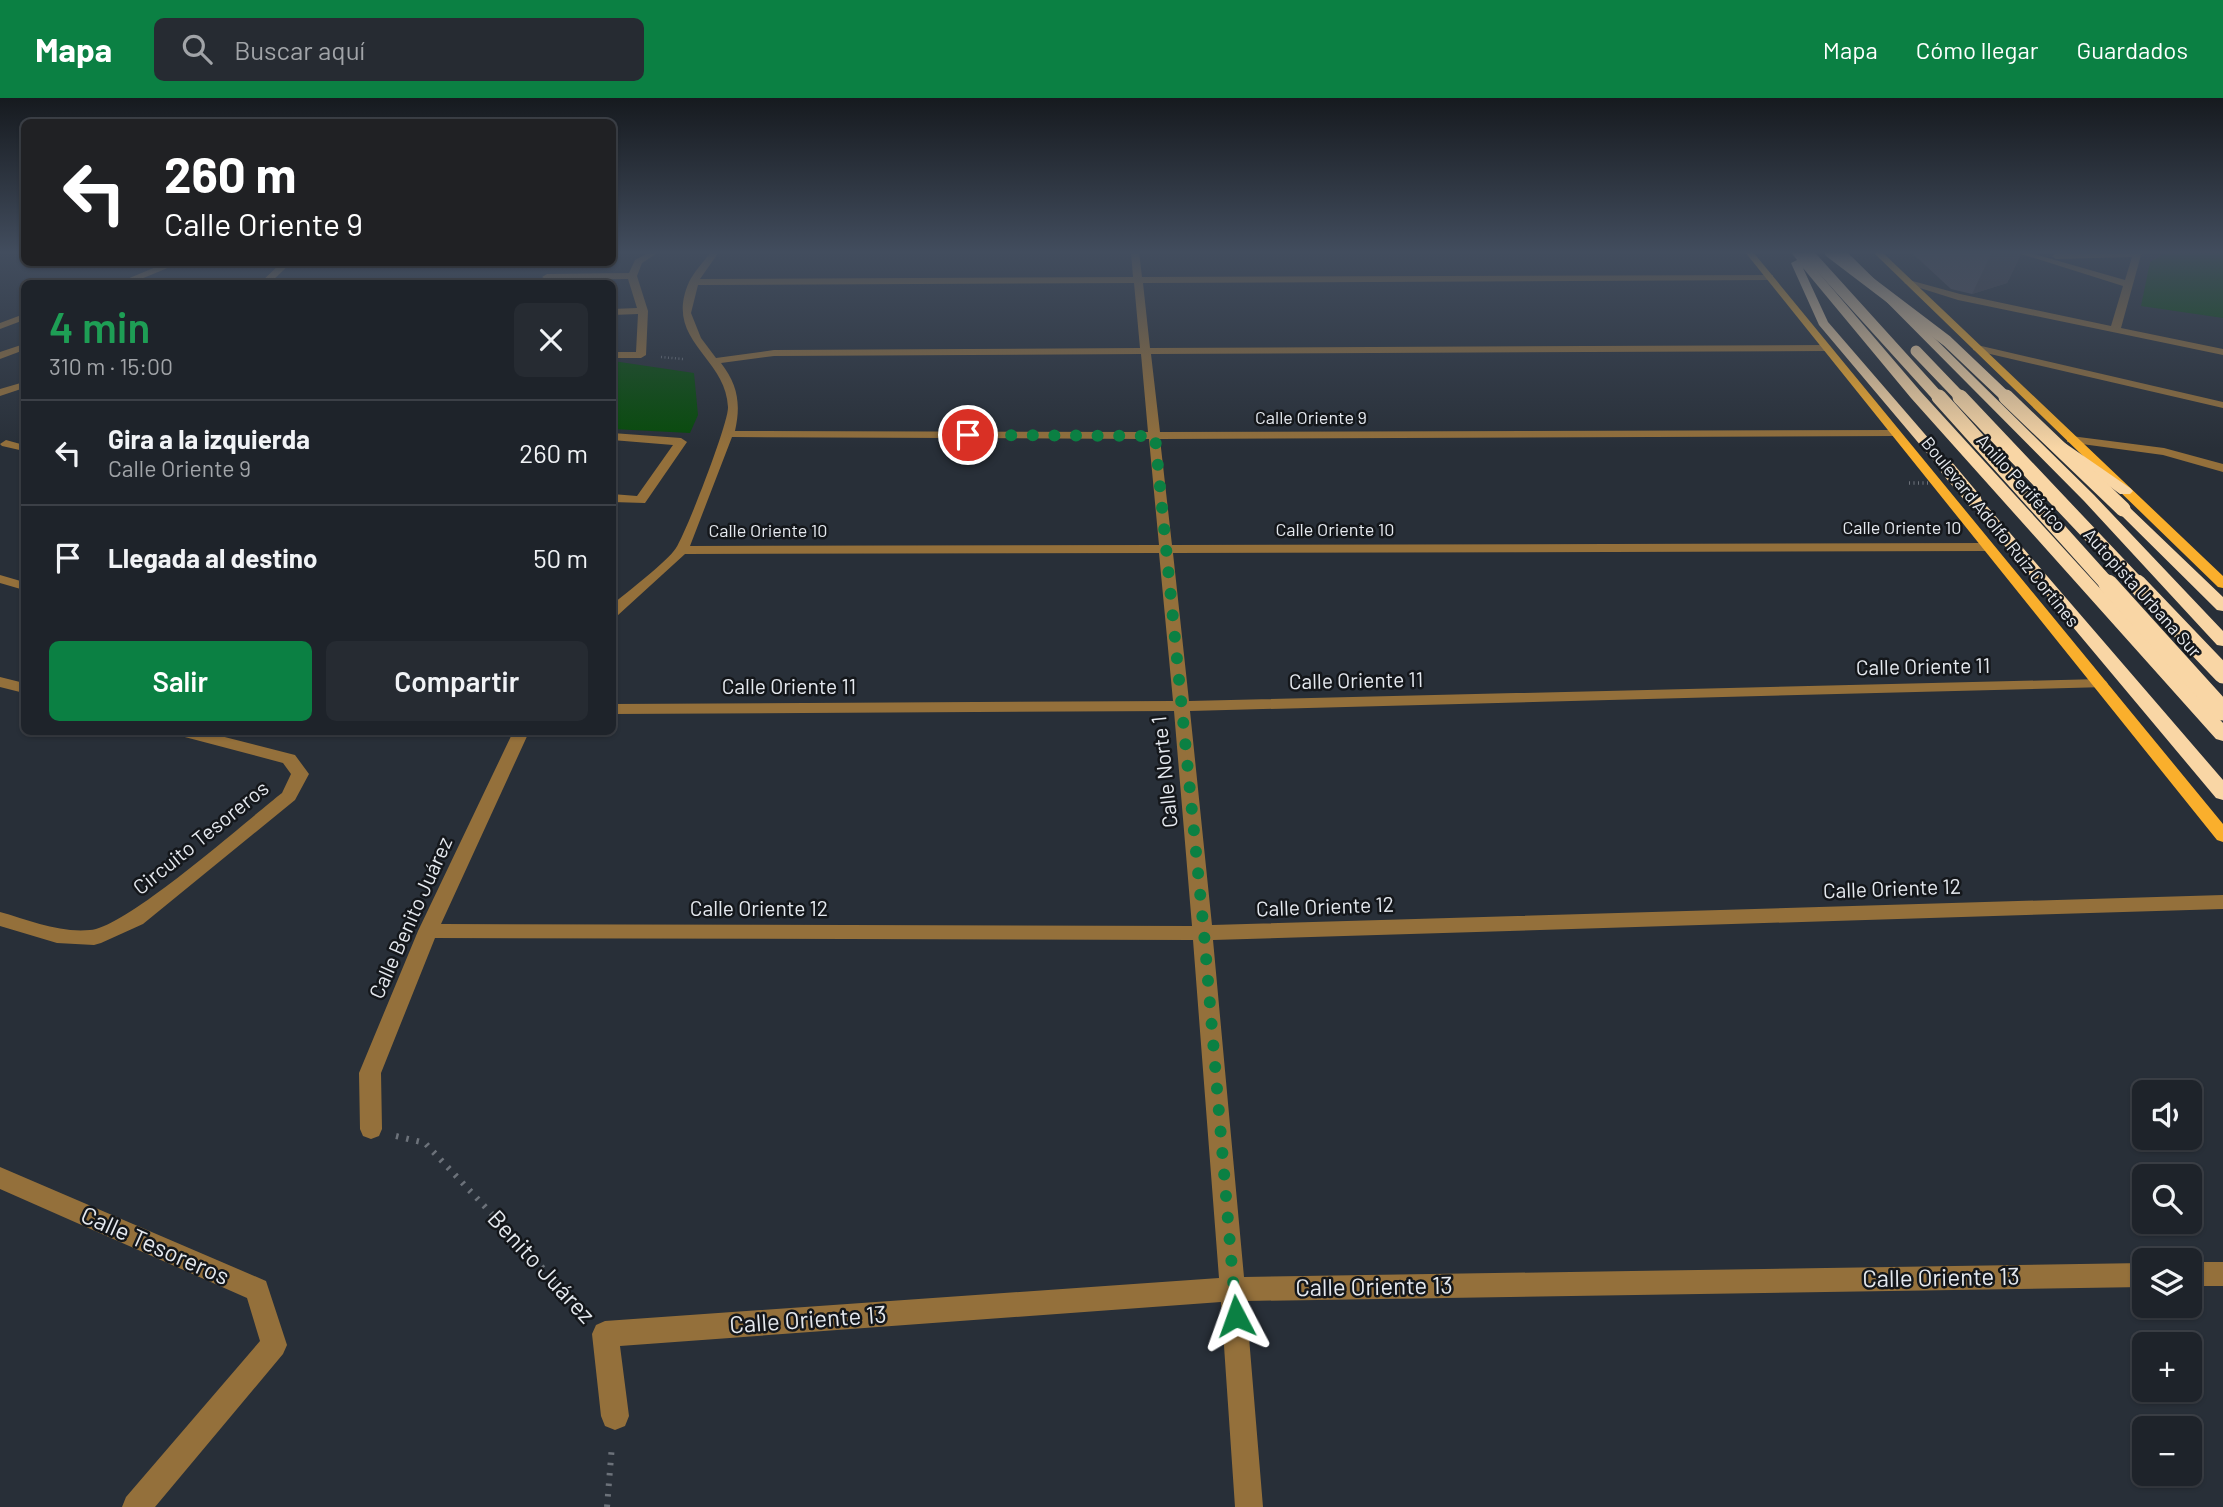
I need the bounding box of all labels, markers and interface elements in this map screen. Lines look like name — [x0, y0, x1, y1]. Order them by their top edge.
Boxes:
search box — [154, 18, 644, 81]
text: Mapa — [35, 29, 112, 69]
icon: search — [178, 30, 216, 68]
text: Buscar aquí — [234, 34, 365, 65]
text: Mapa — [1823, 35, 1878, 64]
text: Cómo llegar — [1916, 35, 2038, 64]
text: Guardados — [2076, 35, 2188, 64]
text: 260 m — [164, 144, 296, 203]
icon: left — [49, 147, 140, 238]
text: Calle Oriente 9 — [164, 204, 363, 242]
text: 4 min — [49, 301, 150, 351]
button: close — [514, 303, 588, 377]
text: 310 m · 15:00 — [49, 352, 173, 380]
pin — [938, 405, 998, 465]
street label: Calle Oriente 9 — [1255, 406, 1367, 428]
icon: arrive — [949, 416, 987, 454]
text: Gira a la izquierda — [108, 423, 310, 454]
street label: Anillo Periférico — [1972, 429, 2071, 536]
street label: Boulevard Adolfo Ruiz Cortines — [1917, 432, 2084, 631]
icon: left — [49, 434, 87, 472]
text: 260 m — [519, 437, 588, 468]
text: Calle Oriente 9 — [108, 454, 251, 482]
street label: Calle Oriente 10 — [1842, 516, 1962, 538]
street label: Calle Oriente 10 — [1275, 518, 1395, 540]
street label: Calle Oriente 10 — [708, 519, 828, 541]
street label: Autopista Urbana Sur — [2079, 523, 2207, 662]
icon: arrive — [49, 539, 87, 577]
text: Llegada al destino — [108, 542, 317, 573]
text: 50 m — [533, 542, 588, 573]
button: Salir — [49, 641, 312, 721]
button: Compartir — [326, 641, 588, 721]
street label: Calle Oriente 11 — [1856, 652, 1990, 679]
street label: Calle Oriente 11 — [1289, 666, 1423, 693]
street label: Calle Oriente 11 — [722, 673, 856, 698]
street label: Calle Norte 1 — [1145, 715, 1182, 829]
street label: Circuito Tesoreros — [127, 775, 273, 899]
street label: Calle Benito Juárez — [363, 833, 457, 1002]
street label: Calle Oriente 12 — [1822, 873, 1961, 902]
street label: Calle Oriente 12 — [1255, 891, 1394, 920]
street label: Calle Oriente 12 — [690, 895, 828, 920]
map controls — [2132, 1080, 2202, 1486]
button: sound — [2132, 1080, 2202, 1150]
button: search — [2132, 1164, 2202, 1234]
street label: Calle Tesoreros — [77, 1199, 234, 1290]
street label: Benito Juárez — [482, 1203, 602, 1329]
button: layers — [2132, 1248, 2202, 1318]
street label: Calle Oriente 13 — [1862, 1261, 2020, 1292]
street label: Calle Oriente 13 — [1295, 1270, 1453, 1301]
position arrow — [1199, 1279, 1273, 1353]
street label: Calle Oriente 13 — [728, 1299, 887, 1338]
button: + — [2132, 1332, 2202, 1402]
button: − — [2132, 1416, 2202, 1486]

